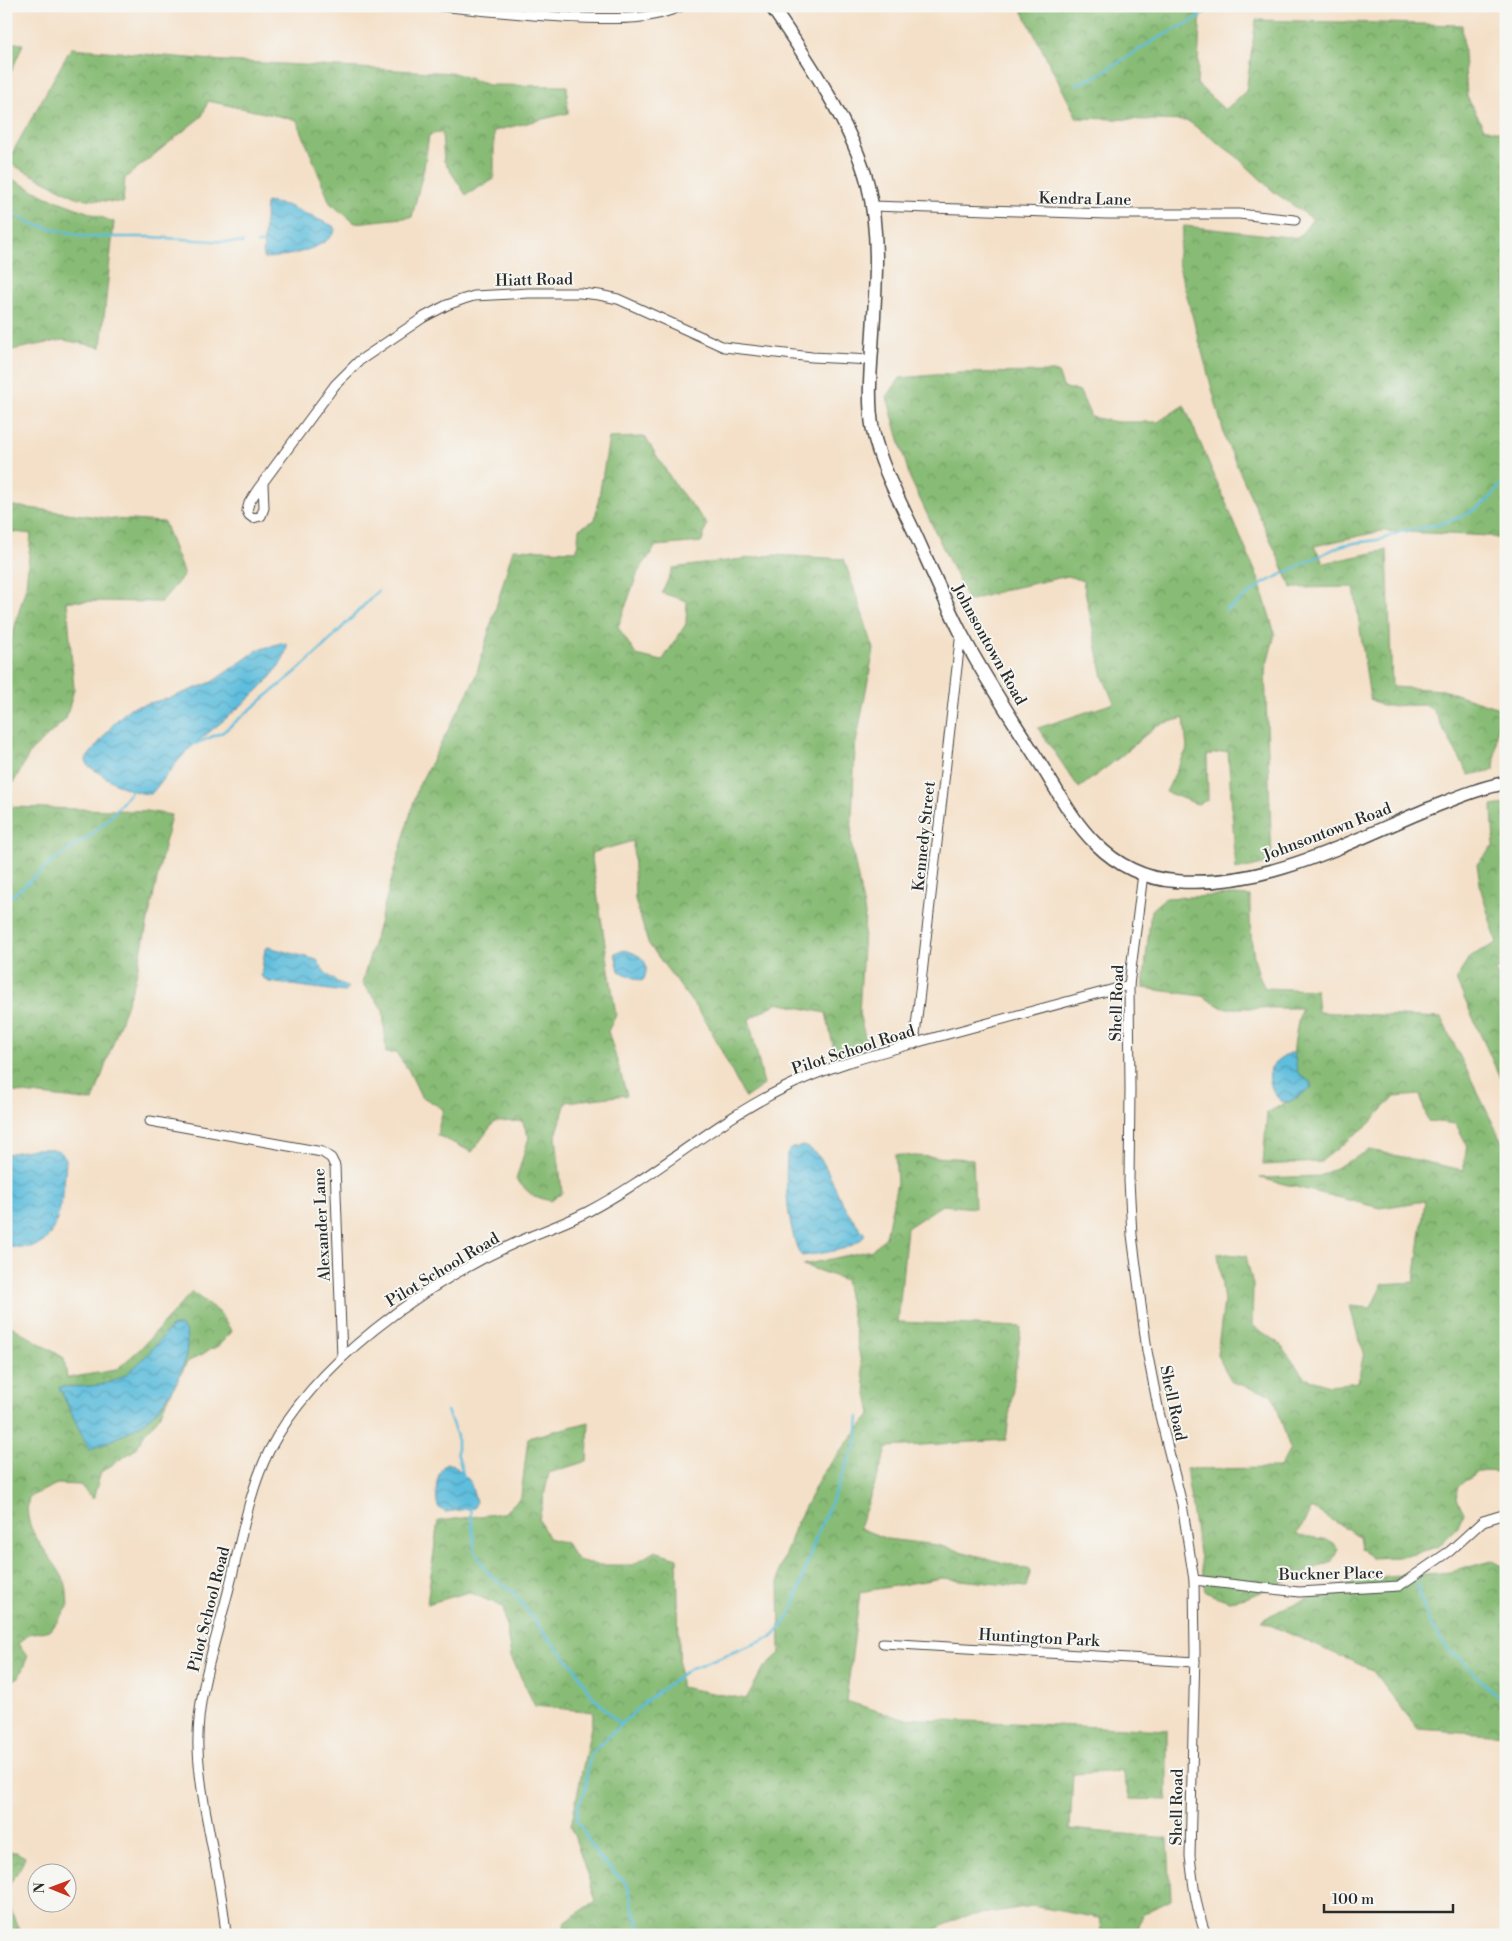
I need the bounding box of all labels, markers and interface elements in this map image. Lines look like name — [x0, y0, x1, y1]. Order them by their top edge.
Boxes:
street label: Kendra Lane — [1038, 188, 1132, 210]
street label: Hiatt Road — [495, 269, 573, 291]
street label: Johnsontown Road — [947, 579, 1031, 709]
street label: Kennedy Street — [908, 780, 940, 892]
street label: Johnsontown Road — [1260, 798, 1394, 866]
street label: Shell Road — [1106, 964, 1128, 1042]
street label: Pilot School Road — [789, 1021, 918, 1079]
street label: Alexander Lane — [309, 1168, 335, 1283]
street label: Pilot School Road — [382, 1228, 503, 1312]
street label: Shell Road — [1155, 1364, 1191, 1443]
street label: Pilot School Road — [184, 1544, 234, 1674]
street label: Buckner Place — [1278, 1563, 1383, 1585]
street label: Huntington Park — [978, 1625, 1101, 1651]
street label: Shell Road — [1166, 1769, 1188, 1846]
north arrow — [28, 1864, 78, 1914]
scale bar — [1324, 1881, 1453, 1913]
text: N — [31, 1882, 49, 1893]
text: 100 m — [1332, 1890, 1374, 1909]

